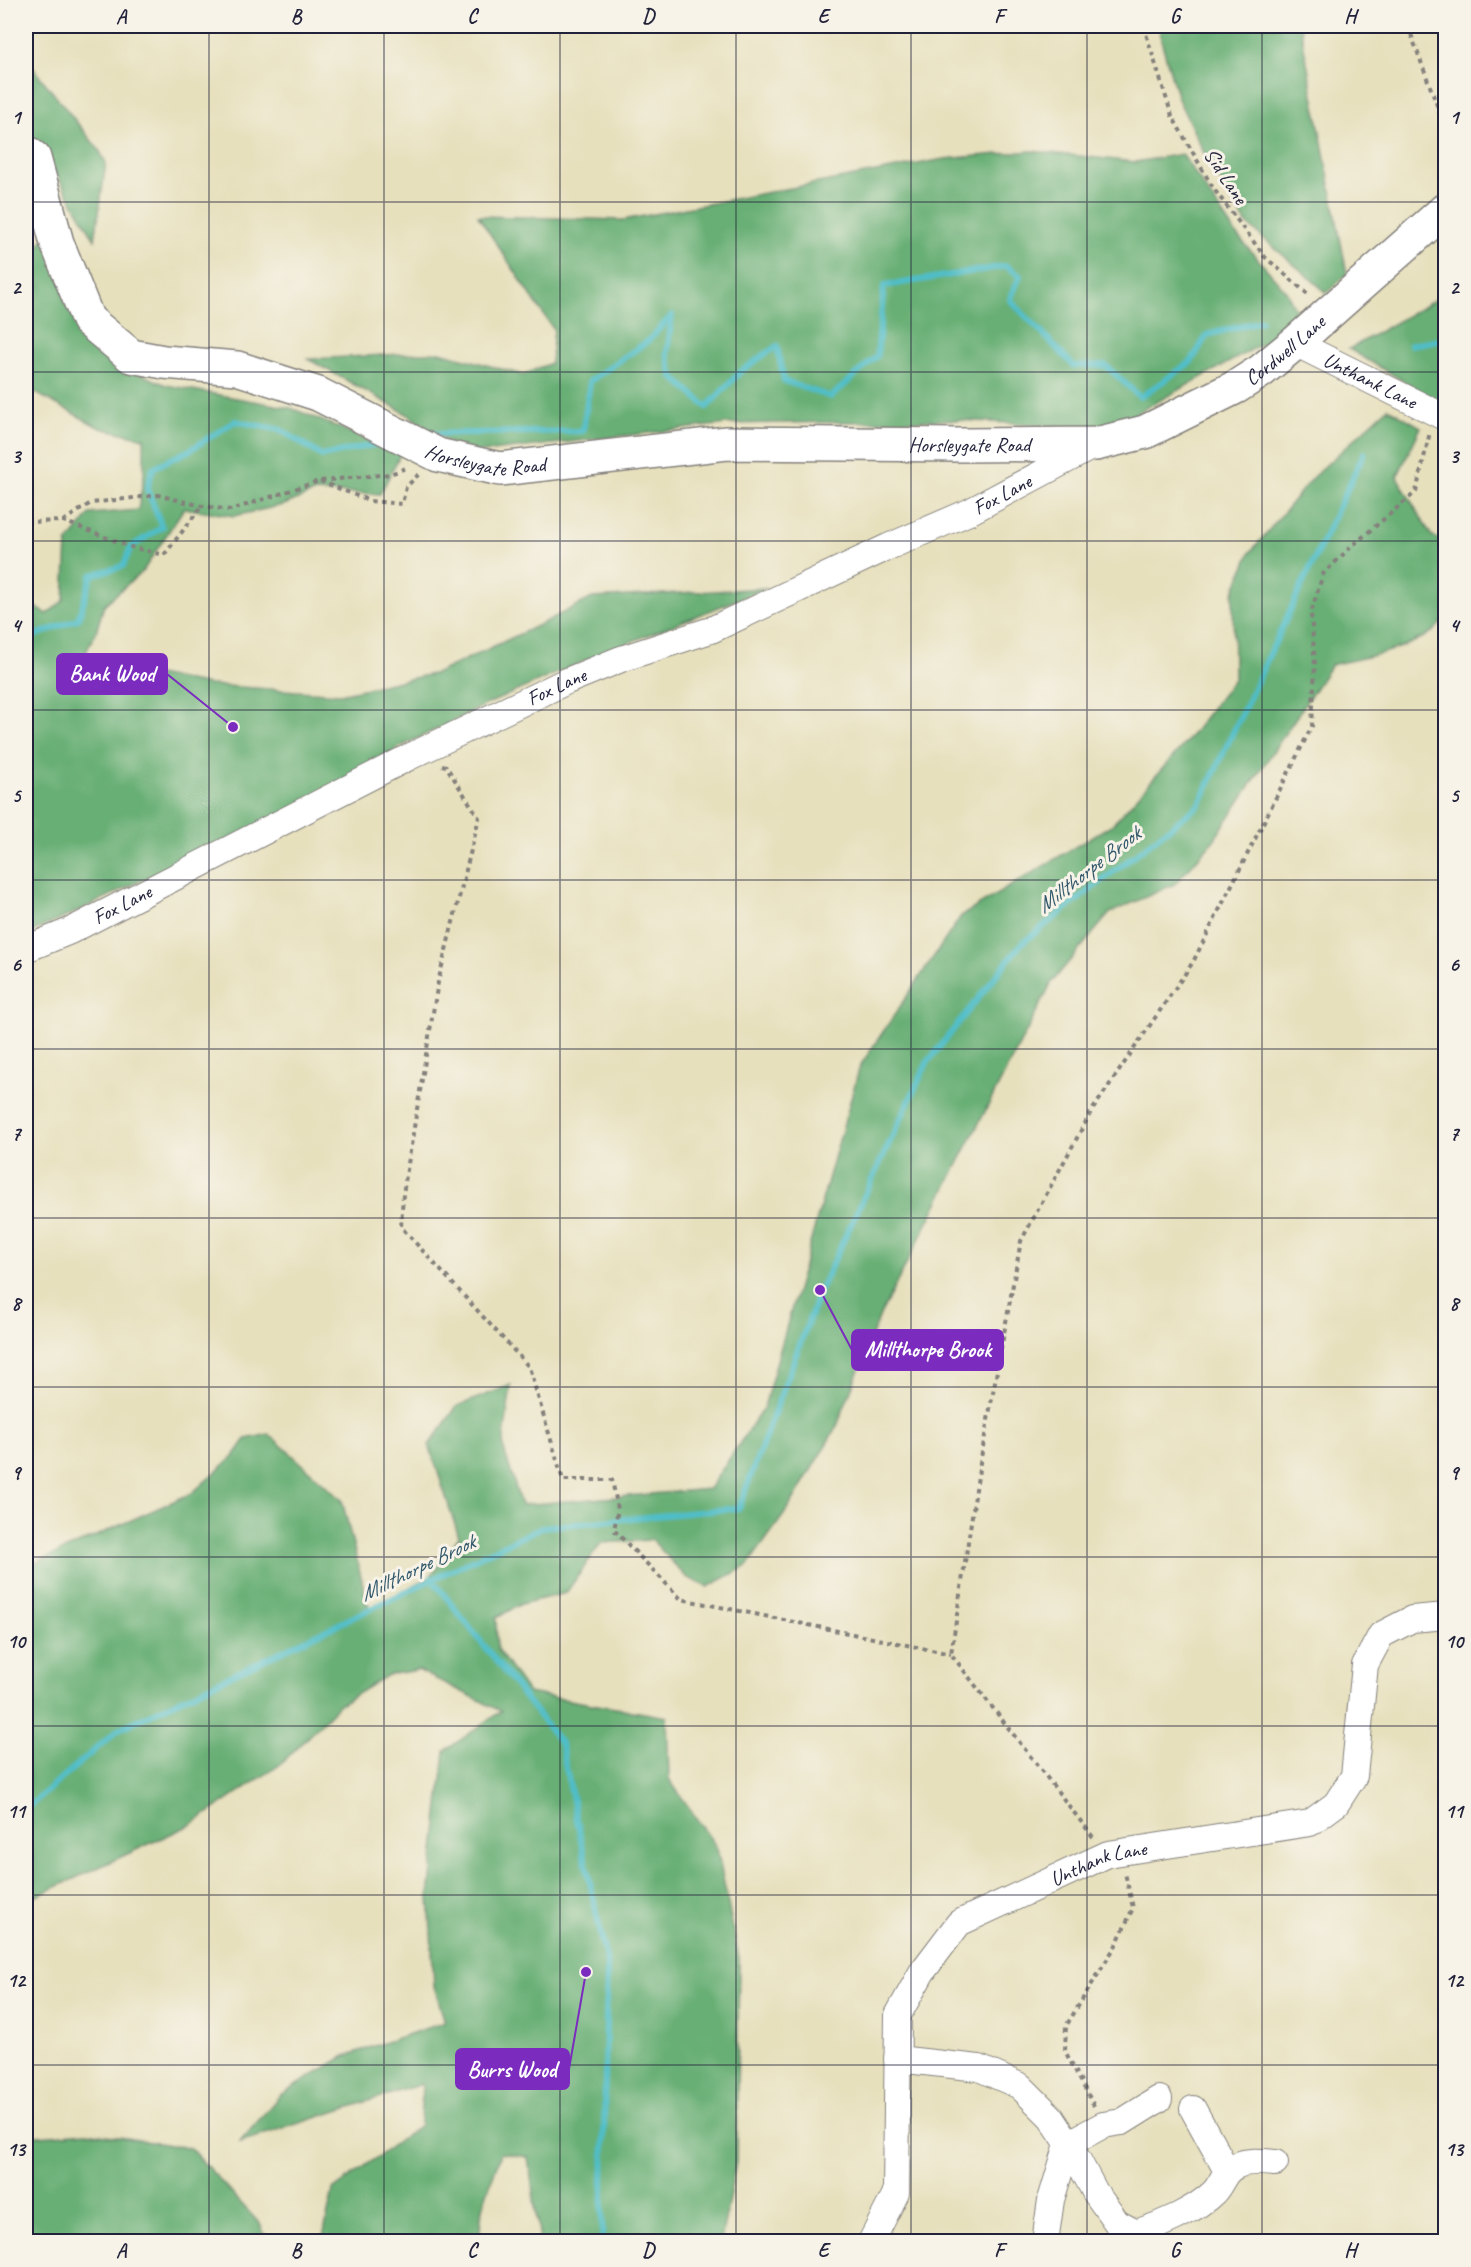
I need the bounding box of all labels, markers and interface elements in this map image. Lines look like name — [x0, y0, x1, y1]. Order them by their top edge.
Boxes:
text: A — [116, 4, 128, 29]
text: B — [291, 4, 303, 29]
text: C — [467, 4, 479, 29]
text: D — [642, 4, 656, 29]
text: E — [818, 4, 832, 29]
text: F — [994, 4, 1008, 29]
text: G — [1170, 4, 1183, 29]
text: H — [1344, 4, 1359, 29]
text: 1 — [12, 105, 23, 130]
text: 1 — [1450, 105, 1461, 130]
street label: Sid Lane — [1198, 143, 1254, 210]
text: 2 — [12, 275, 23, 300]
text: 2 — [1450, 275, 1461, 300]
street label: Cordwell Lane — [1240, 308, 1332, 391]
street label: Unthank Lane — [1319, 346, 1422, 415]
street label: Horsleygate Road — [908, 431, 1034, 458]
street label: Horsleygate Road — [421, 438, 551, 482]
text: 3 — [12, 444, 23, 469]
text: 3 — [1450, 444, 1461, 469]
street label: Fox Lane — [968, 468, 1037, 521]
text: 4 — [12, 613, 24, 638]
text: 4 — [1450, 613, 1462, 638]
callout: Bank Wood — [57, 654, 167, 694]
text: Bank Wood — [69, 660, 159, 688]
street label: Fox Lane — [522, 661, 591, 711]
text: 5 — [12, 783, 23, 808]
text: 5 — [1450, 783, 1461, 808]
water label: Millthorpe Brook — [1031, 818, 1149, 919]
street label: Fox Lane — [88, 878, 157, 930]
text: 6 — [11, 952, 22, 977]
text: 6 — [1449, 952, 1460, 977]
text: 7 — [12, 1121, 23, 1146]
text: 7 — [1450, 1121, 1461, 1146]
text: 8 — [12, 1291, 24, 1316]
text: 8 — [1450, 1291, 1462, 1316]
callout: Millthorpe Brook — [852, 1330, 1003, 1370]
text: Millthorpe Brook — [865, 1336, 993, 1364]
text: 9 — [12, 1460, 23, 1485]
text: 9 — [1450, 1460, 1461, 1485]
water label: Millthorpe Brook — [355, 1526, 483, 1608]
text: 10 — [7, 1629, 27, 1654]
text: 10 — [1445, 1629, 1465, 1654]
text: 11 — [7, 1799, 27, 1824]
text: 11 — [1445, 1799, 1465, 1824]
street label: Unthank Lane — [1046, 1835, 1149, 1892]
text: 12 — [7, 1968, 27, 1993]
text: 12 — [1445, 1968, 1465, 1993]
callout: Burrs Wood — [456, 2049, 569, 2089]
text: Burrs Wood — [467, 2056, 561, 2084]
text: 13 — [7, 2137, 27, 2162]
text: 13 — [1445, 2137, 1465, 2162]
text: A — [116, 2238, 128, 2263]
text: B — [291, 2238, 303, 2263]
text: C — [467, 2238, 479, 2263]
text: D — [642, 2238, 656, 2263]
text: E — [818, 2238, 832, 2263]
text: F — [994, 2238, 1008, 2263]
text: G — [1170, 2238, 1183, 2263]
text: H — [1344, 2238, 1359, 2263]

